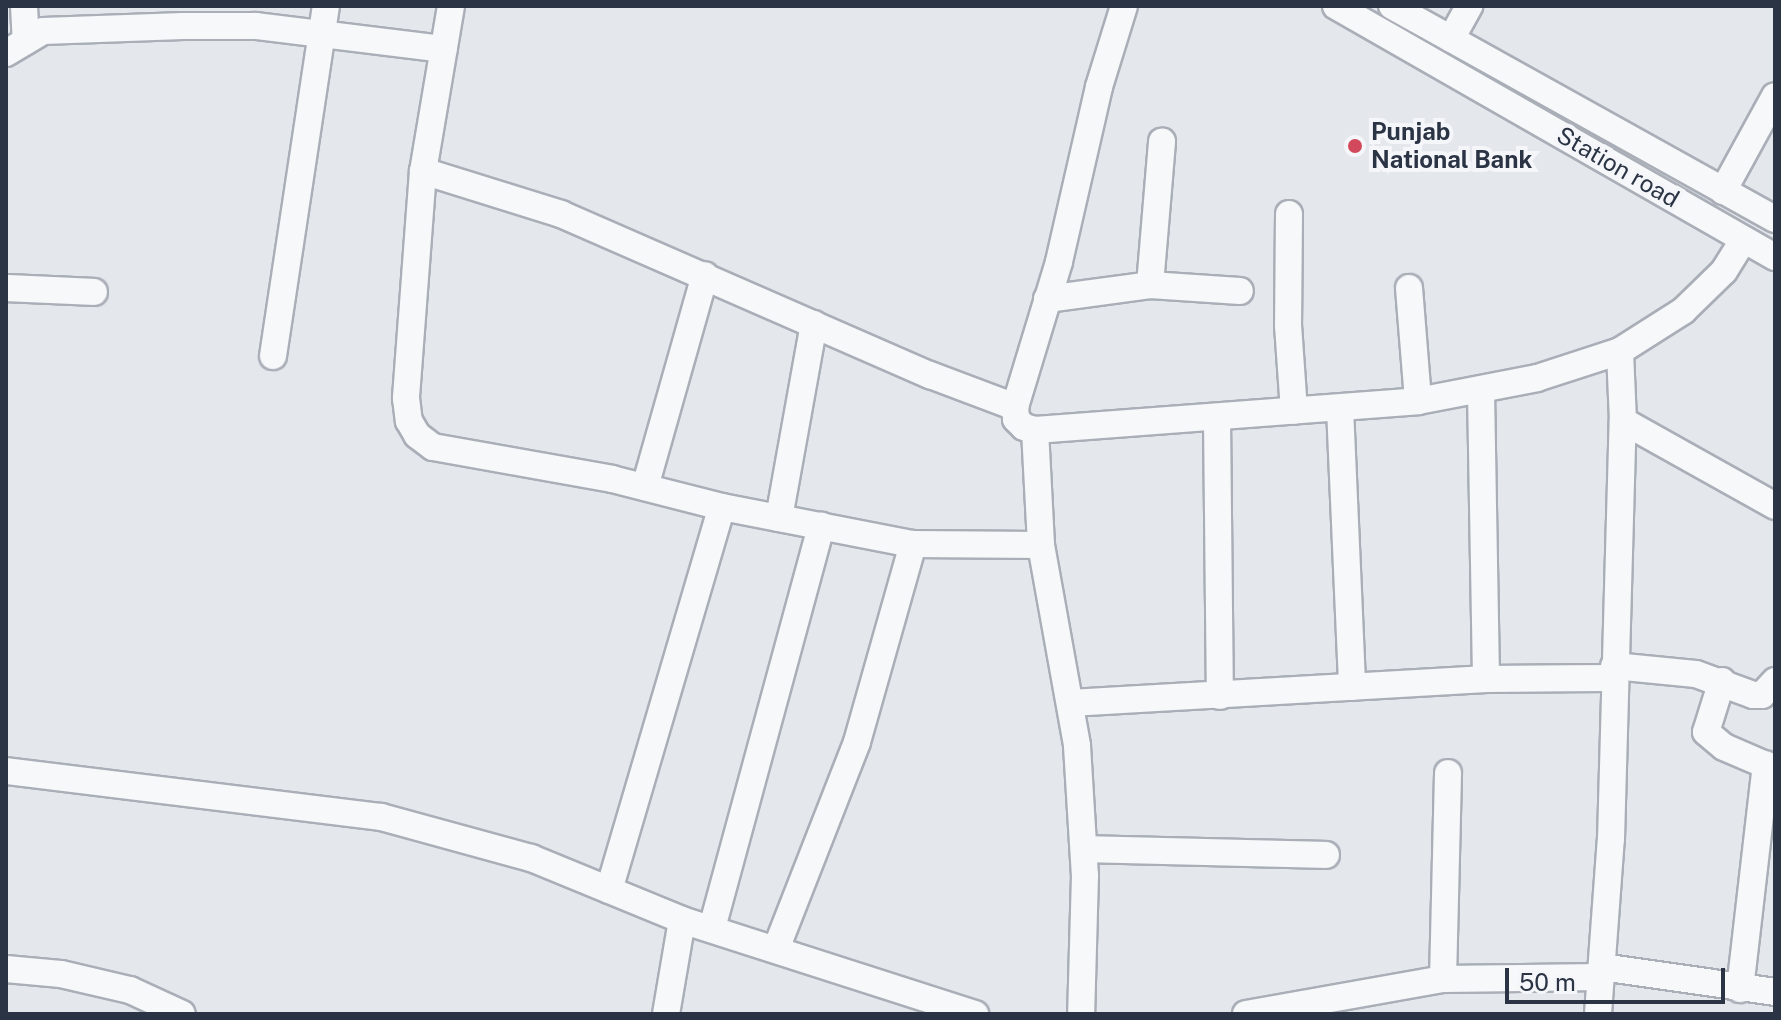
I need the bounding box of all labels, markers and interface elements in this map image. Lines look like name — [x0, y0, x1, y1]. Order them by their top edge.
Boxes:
place label: Punjab National Bank — [1371, 118, 1532, 174]
street label: Station road — [1552, 120, 1684, 214]
marker: Punjab National Bank — [1346, 137, 1364, 155]
scale bar — [1509, 952, 1729, 1002]
text: 50 m — [1519, 968, 1576, 996]

